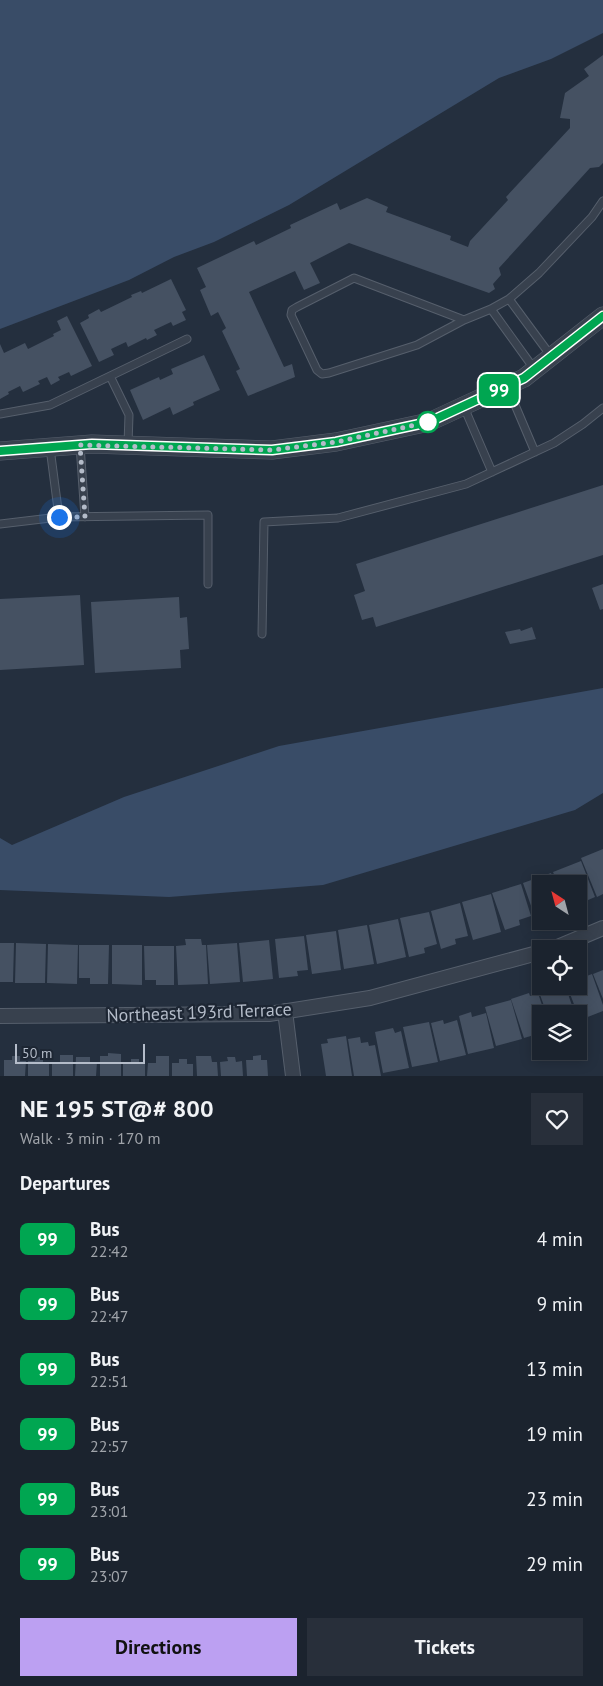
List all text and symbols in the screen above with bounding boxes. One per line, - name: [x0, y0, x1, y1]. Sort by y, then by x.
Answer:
- line badge: 99: [476, 374, 522, 406]
- text: 99: [489, 378, 509, 401]
- unlabelled marker: [417, 411, 439, 433]
- your location: [47, 505, 72, 530]
- north arrow: [532, 875, 588, 930]
- map controls: [532, 875, 587, 1060]
- button: locate: [532, 940, 587, 995]
- street label: Northeast 193rd Terrace: [106, 997, 292, 1027]
- button: layers: [532, 1005, 587, 1060]
- scale bar: [15, 1041, 145, 1064]
- text: 50 m: [22, 1044, 52, 1062]
- text: NE 195 ST@# 800: [20, 1093, 214, 1124]
- button: heart: [531, 1093, 583, 1145]
- text: Walk · 3 min · 170 m: [20, 1128, 160, 1148]
- text: Departures: [20, 1171, 110, 1195]
- text: Bus: [90, 1217, 119, 1241]
- text: 99: [37, 1227, 58, 1250]
- text: 4 min: [537, 1227, 583, 1251]
- text: 22:42: [90, 1241, 128, 1261]
- text: Bus: [90, 1282, 119, 1306]
- text: 99: [37, 1292, 58, 1315]
- text: 9 min: [537, 1292, 583, 1316]
- text: 22:47: [90, 1306, 128, 1326]
- text: Bus: [90, 1347, 119, 1371]
- text: 99: [37, 1357, 58, 1380]
- text: 13 min: [526, 1357, 583, 1381]
- text: 22:51: [90, 1371, 128, 1391]
- text: Bus: [90, 1412, 119, 1436]
- text: 99: [37, 1422, 58, 1445]
- text: 19 min: [526, 1422, 583, 1446]
- text: 22:57: [90, 1436, 128, 1456]
- text: Bus: [90, 1477, 119, 1501]
- text: 99: [37, 1487, 58, 1510]
- text: 23 min: [526, 1487, 583, 1511]
- text: 23:01: [90, 1501, 128, 1521]
- text: Bus: [90, 1542, 119, 1566]
- text: 99: [37, 1552, 58, 1575]
- text: 29 min: [526, 1552, 583, 1576]
- text: 23:07: [90, 1566, 128, 1586]
- button: Directions: [20, 1618, 297, 1676]
- button: Tickets: [307, 1618, 583, 1676]

